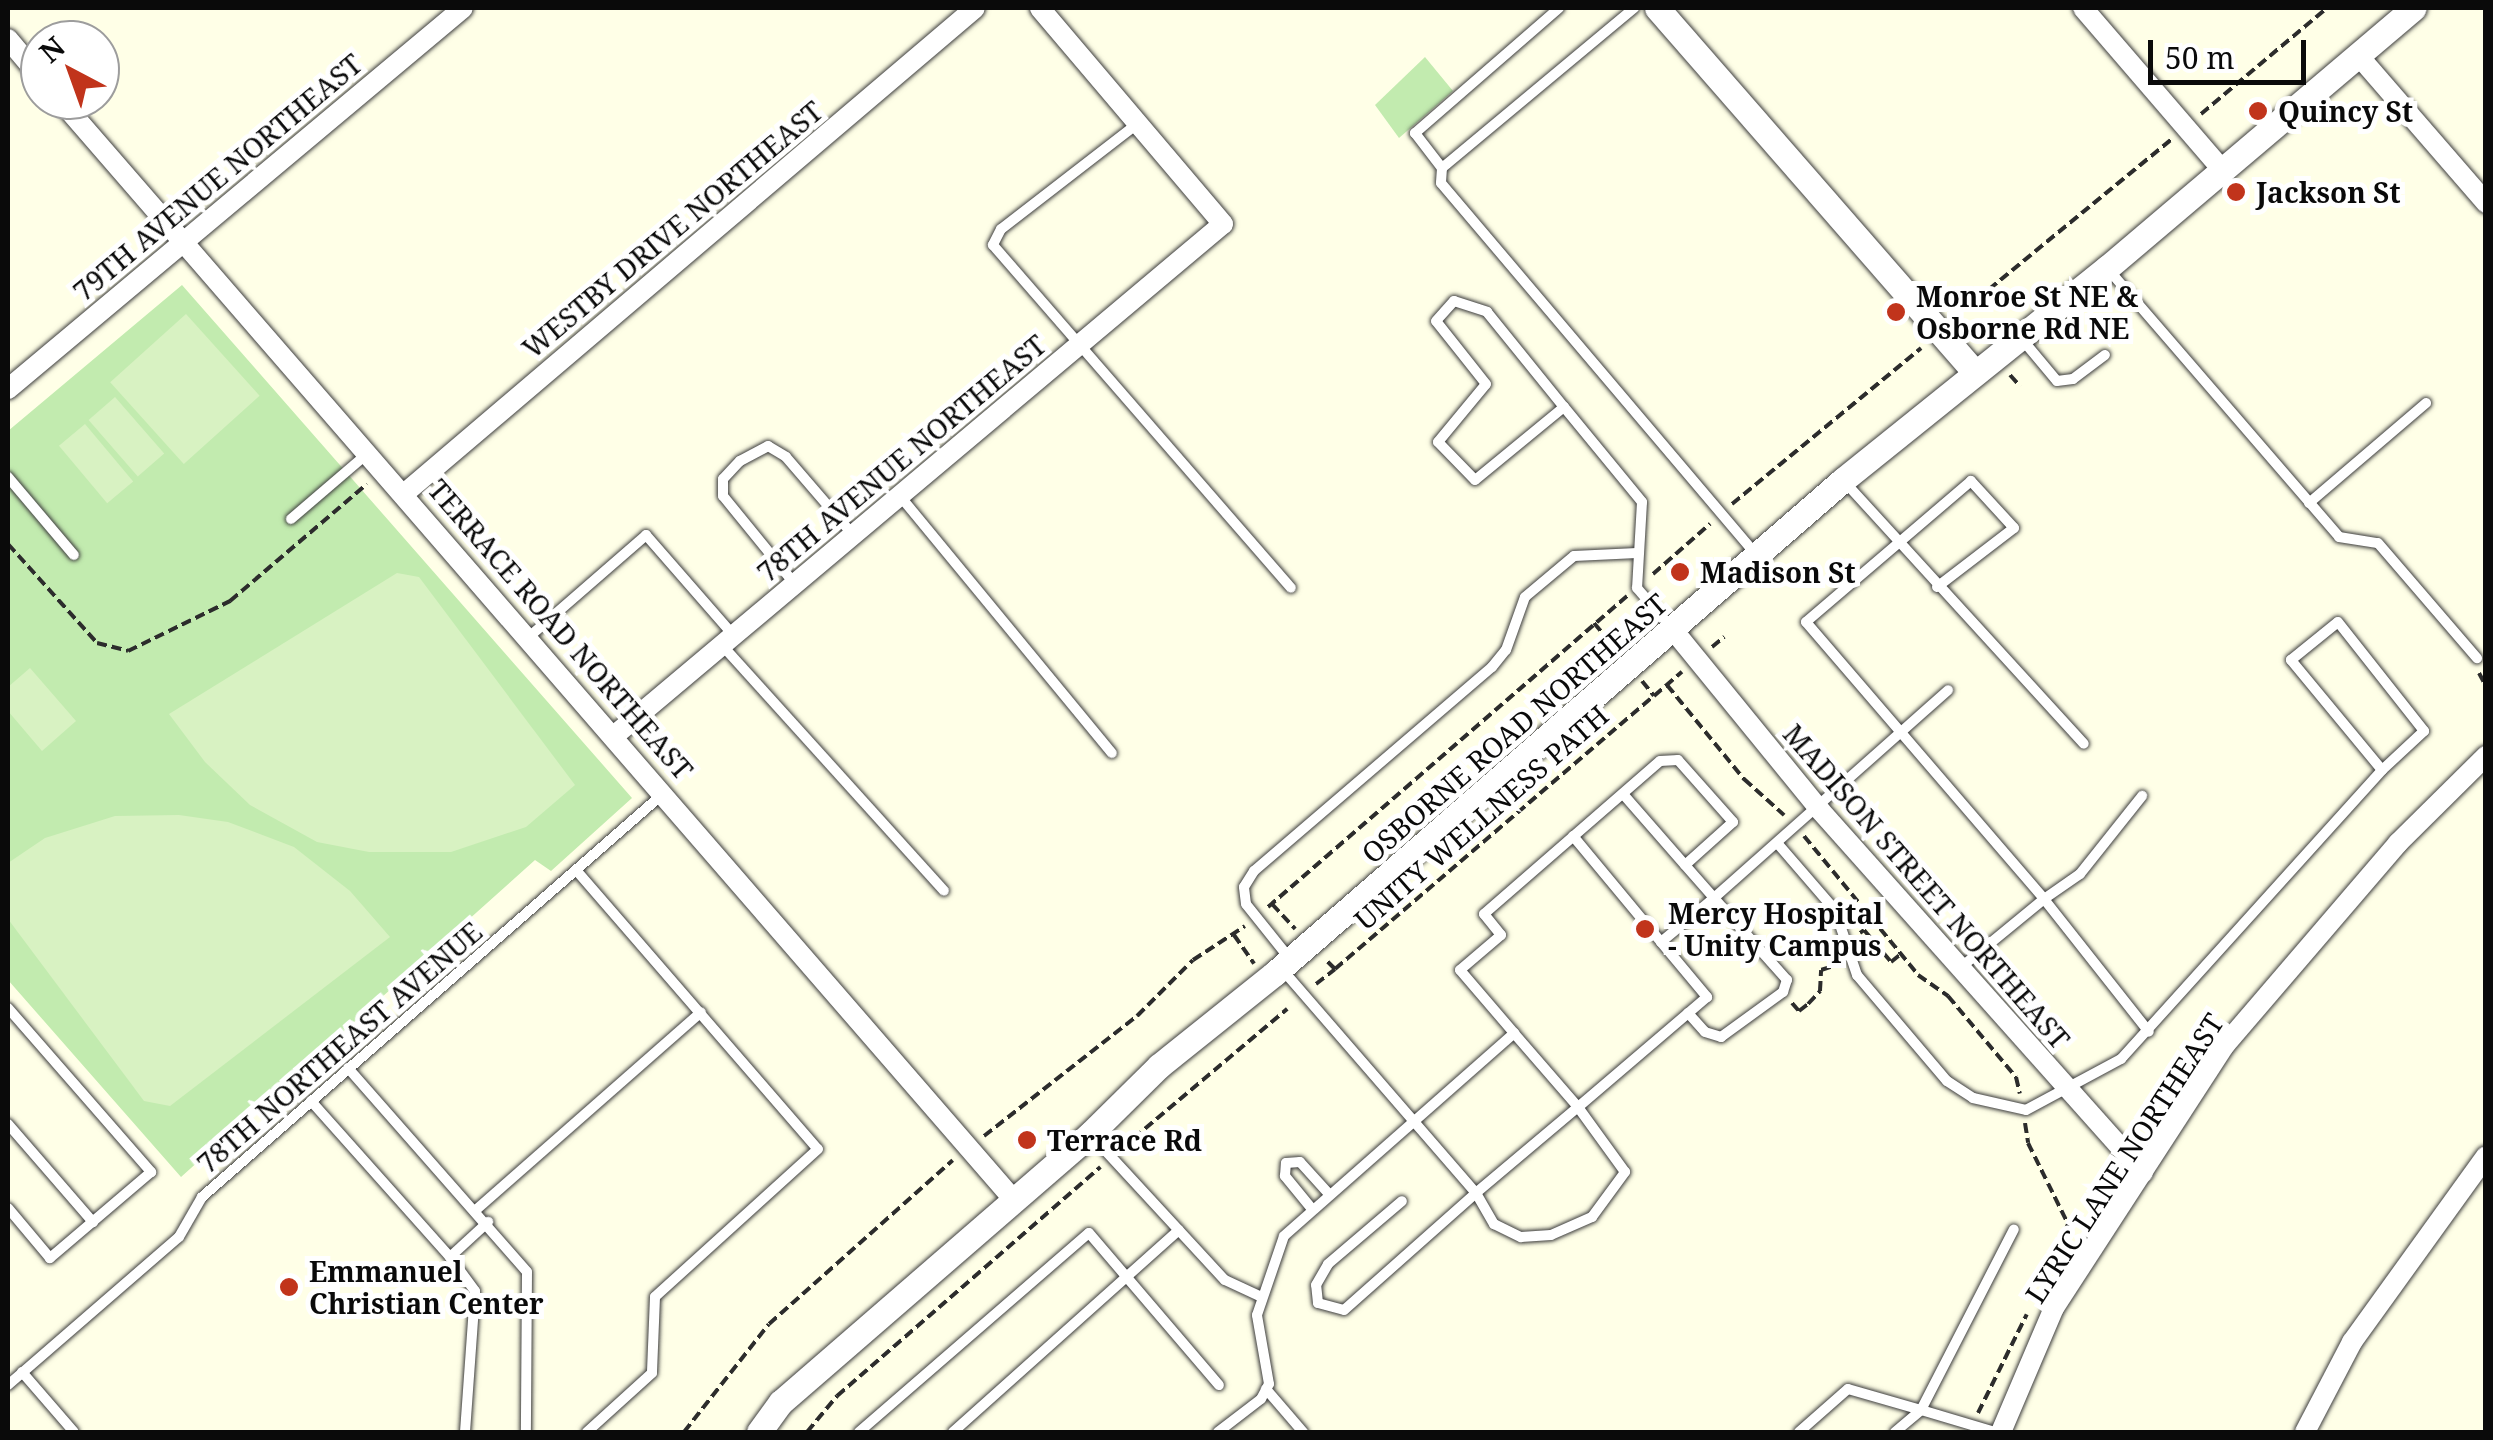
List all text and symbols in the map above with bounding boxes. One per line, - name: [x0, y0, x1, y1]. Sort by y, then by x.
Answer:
- north arrow: [20, 20, 120, 120]
- scale bar: [2153, 20, 2310, 82]
- text: N: [31, 27, 72, 70]
- text: 50 m: [2165, 37, 2235, 78]
- street label: 79TH AVENUE NORTHEAST: [66, 46, 368, 308]
- street label: WESTBY DRIVE NORTHEAST: [515, 94, 829, 364]
- place label: Quincy St: [2278, 94, 2413, 128]
- marker: Quincy St: [2247, 100, 2269, 122]
- place label: Jackson St: [2256, 175, 2401, 209]
- marker: Jackson St: [2225, 181, 2247, 203]
- place label: Monroe St NE & Osborne Rd NE: [1916, 279, 2139, 345]
- marker: Monroe St NE & Osborne Rd NE: [1885, 301, 1907, 323]
- street label: 78TH AVENUE NORTHEAST: [750, 327, 1052, 589]
- street label: TERRACE ROAD NORTHEAST: [422, 472, 700, 786]
- place label: Madison St: [1700, 555, 1856, 589]
- marker: Madison St: [1669, 561, 1691, 583]
- street label: OSBORNE ROAD NORTHEAST: [1355, 586, 1673, 870]
- street label: UNITY WELLNESS PATH: [1347, 698, 1615, 936]
- street label: MADISON STREET NORTHEAST: [1777, 717, 2077, 1055]
- place label: Mercy Hospital - Unity Campus: [1668, 896, 1883, 962]
- street label: 78TH NORTHEAST AVENUE: [190, 914, 488, 1180]
- marker: Mercy Hospital - Unity Campus: [1632, 916, 1658, 942]
- street label: LYRIC LANE NORTHEAST: [2018, 1007, 2230, 1309]
- place label: Terrace Rd: [1047, 1123, 1202, 1157]
- marker: Terrace Rd: [1016, 1129, 1038, 1151]
- place label: Emmanuel Christian Center: [309, 1254, 544, 1320]
- marker: Emmanuel Christian Center: [278, 1276, 300, 1298]

